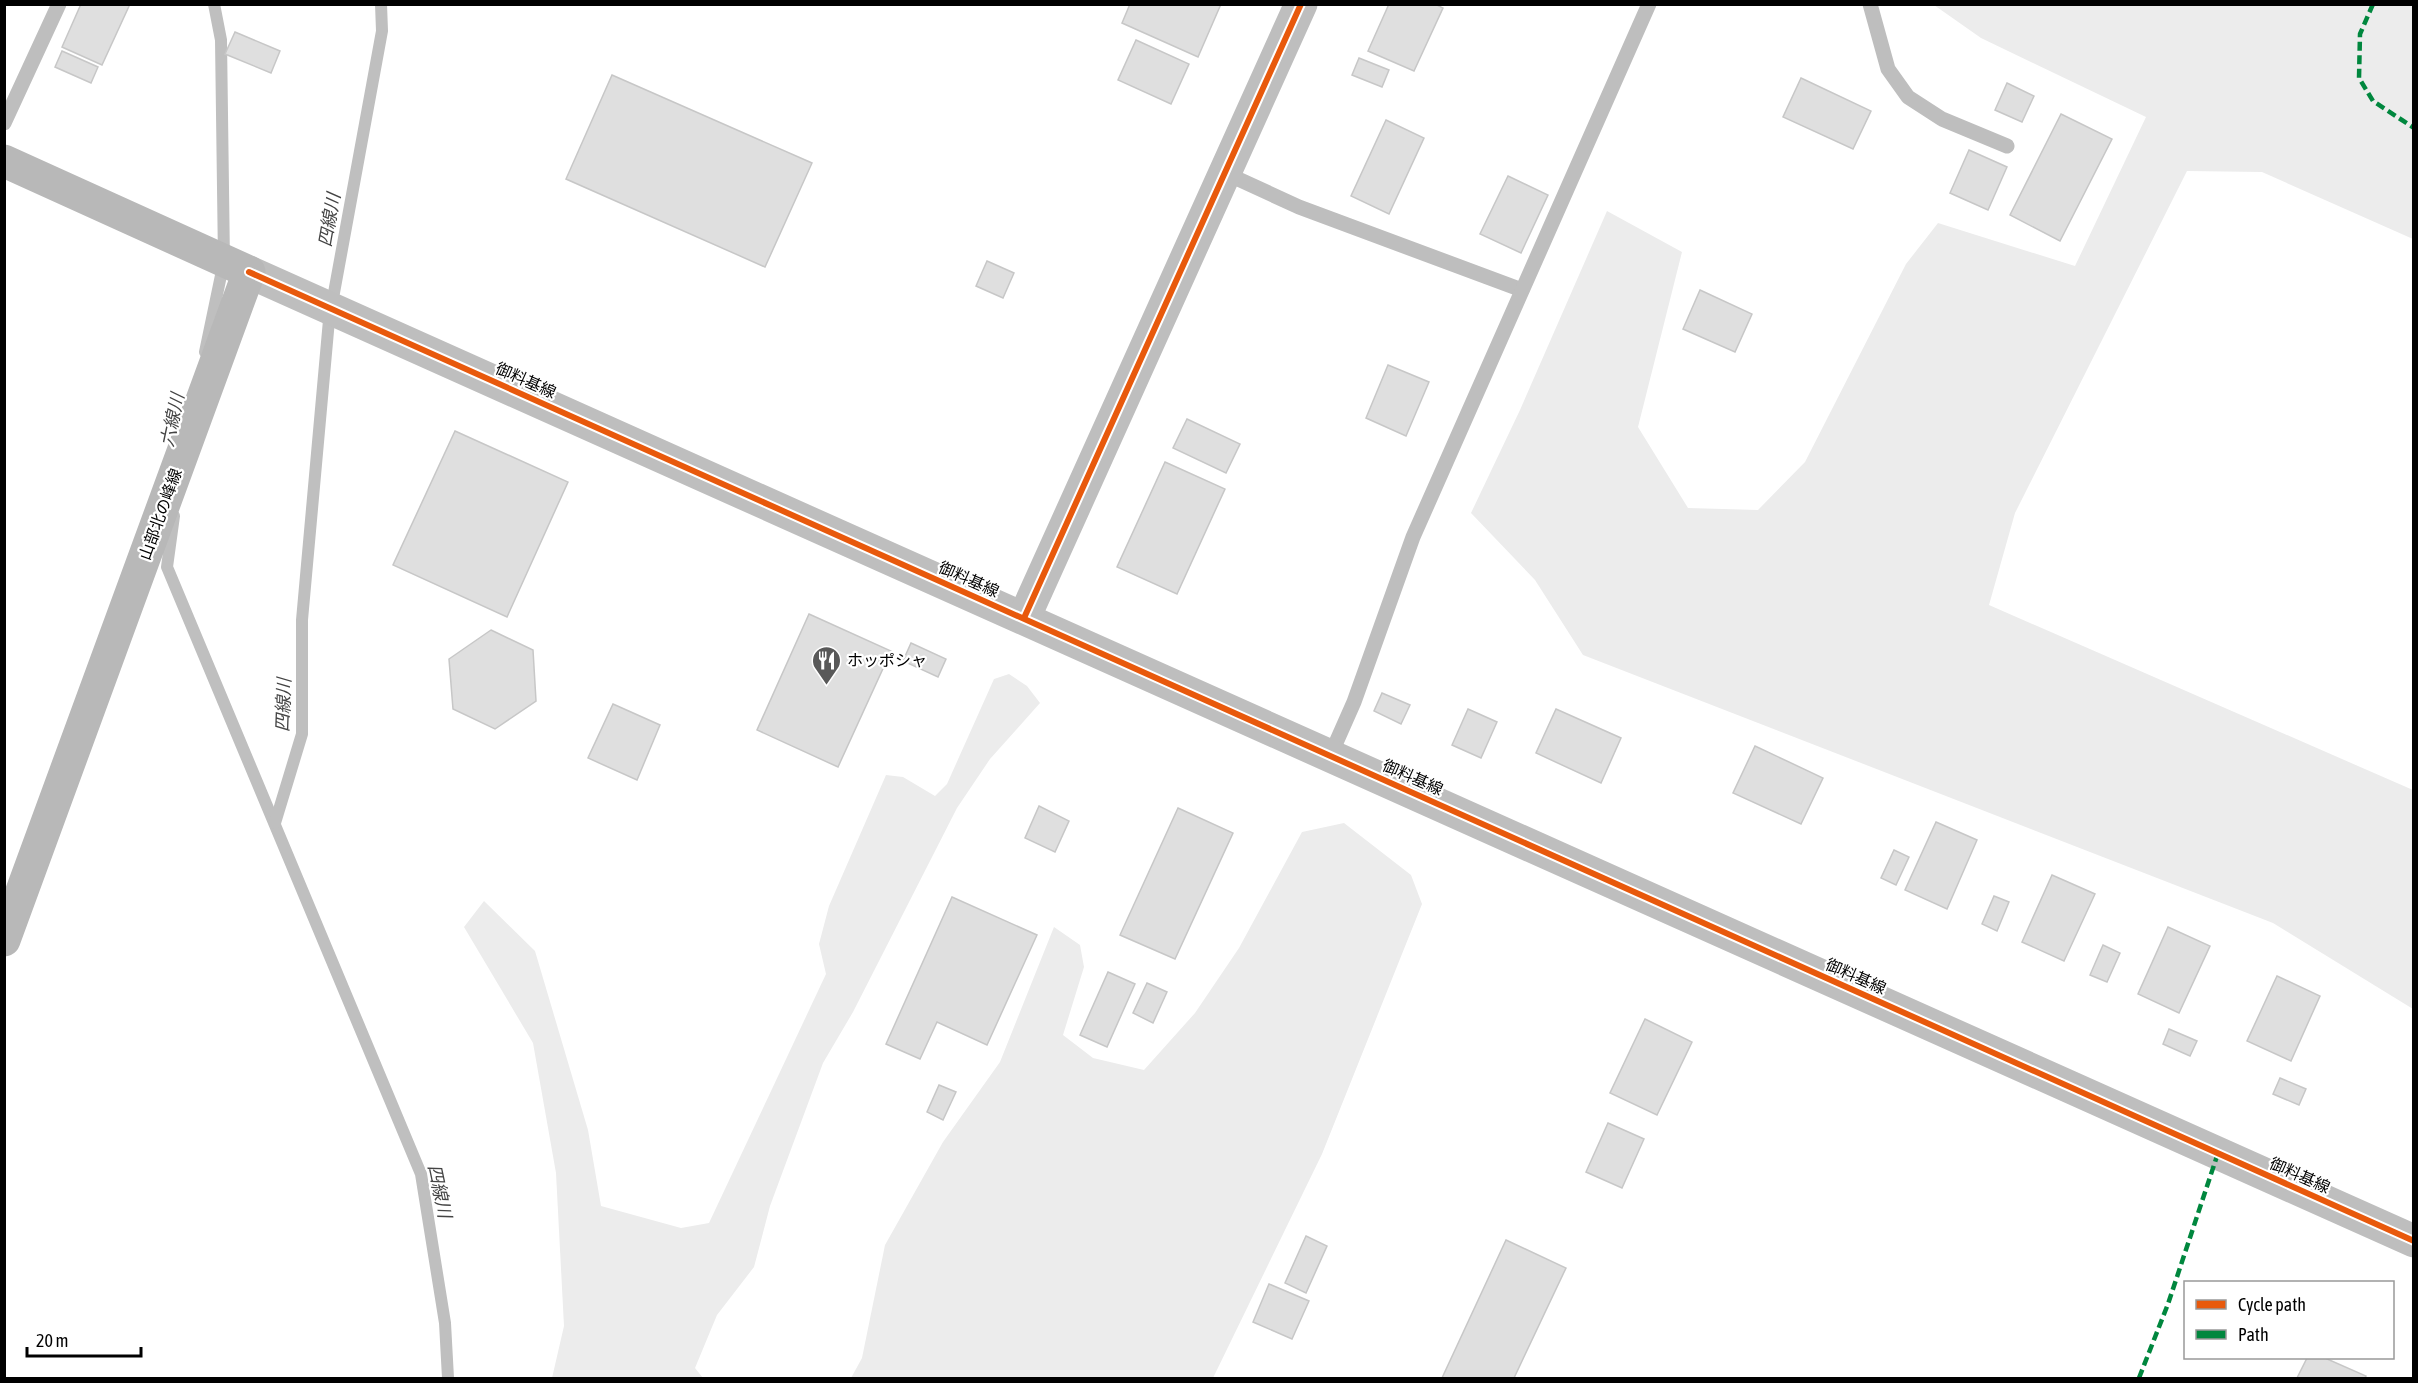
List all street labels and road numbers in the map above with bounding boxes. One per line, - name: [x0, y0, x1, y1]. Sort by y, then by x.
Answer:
- street label: 御料基線: [493, 359, 559, 401]
- street label: 山部北の峰線: [135, 466, 185, 562]
- street label: 御料基線: [936, 558, 1002, 600]
- street label: 御料基線: [1380, 756, 1446, 798]
- street label: 御料基線: [1823, 955, 1889, 997]
- street label: 御料基線: [2267, 1154, 2333, 1196]

